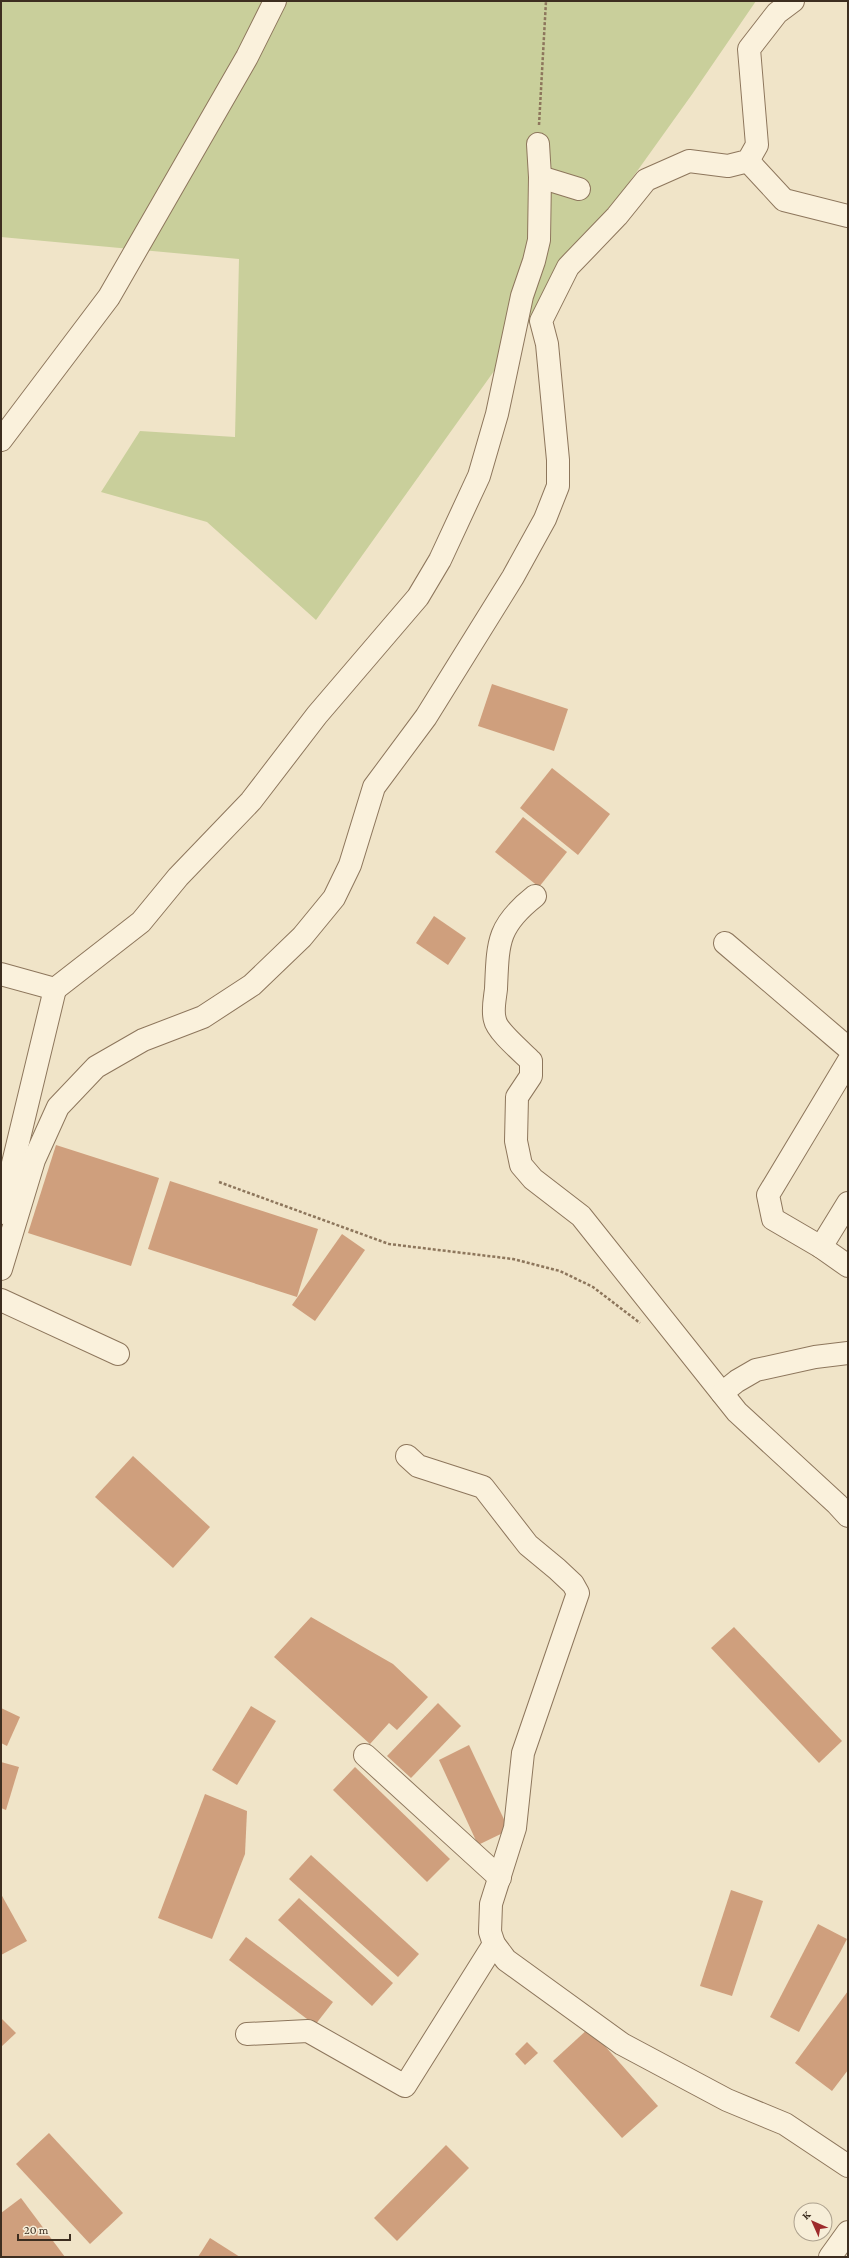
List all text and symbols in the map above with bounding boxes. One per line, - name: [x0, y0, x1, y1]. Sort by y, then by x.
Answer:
- north arrow: [793, 2202, 833, 2242]
- text: K: [799, 2208, 813, 2222]
- scale bar: [18, 2216, 70, 2242]
- text: 20 m: [24, 2223, 49, 2237]

